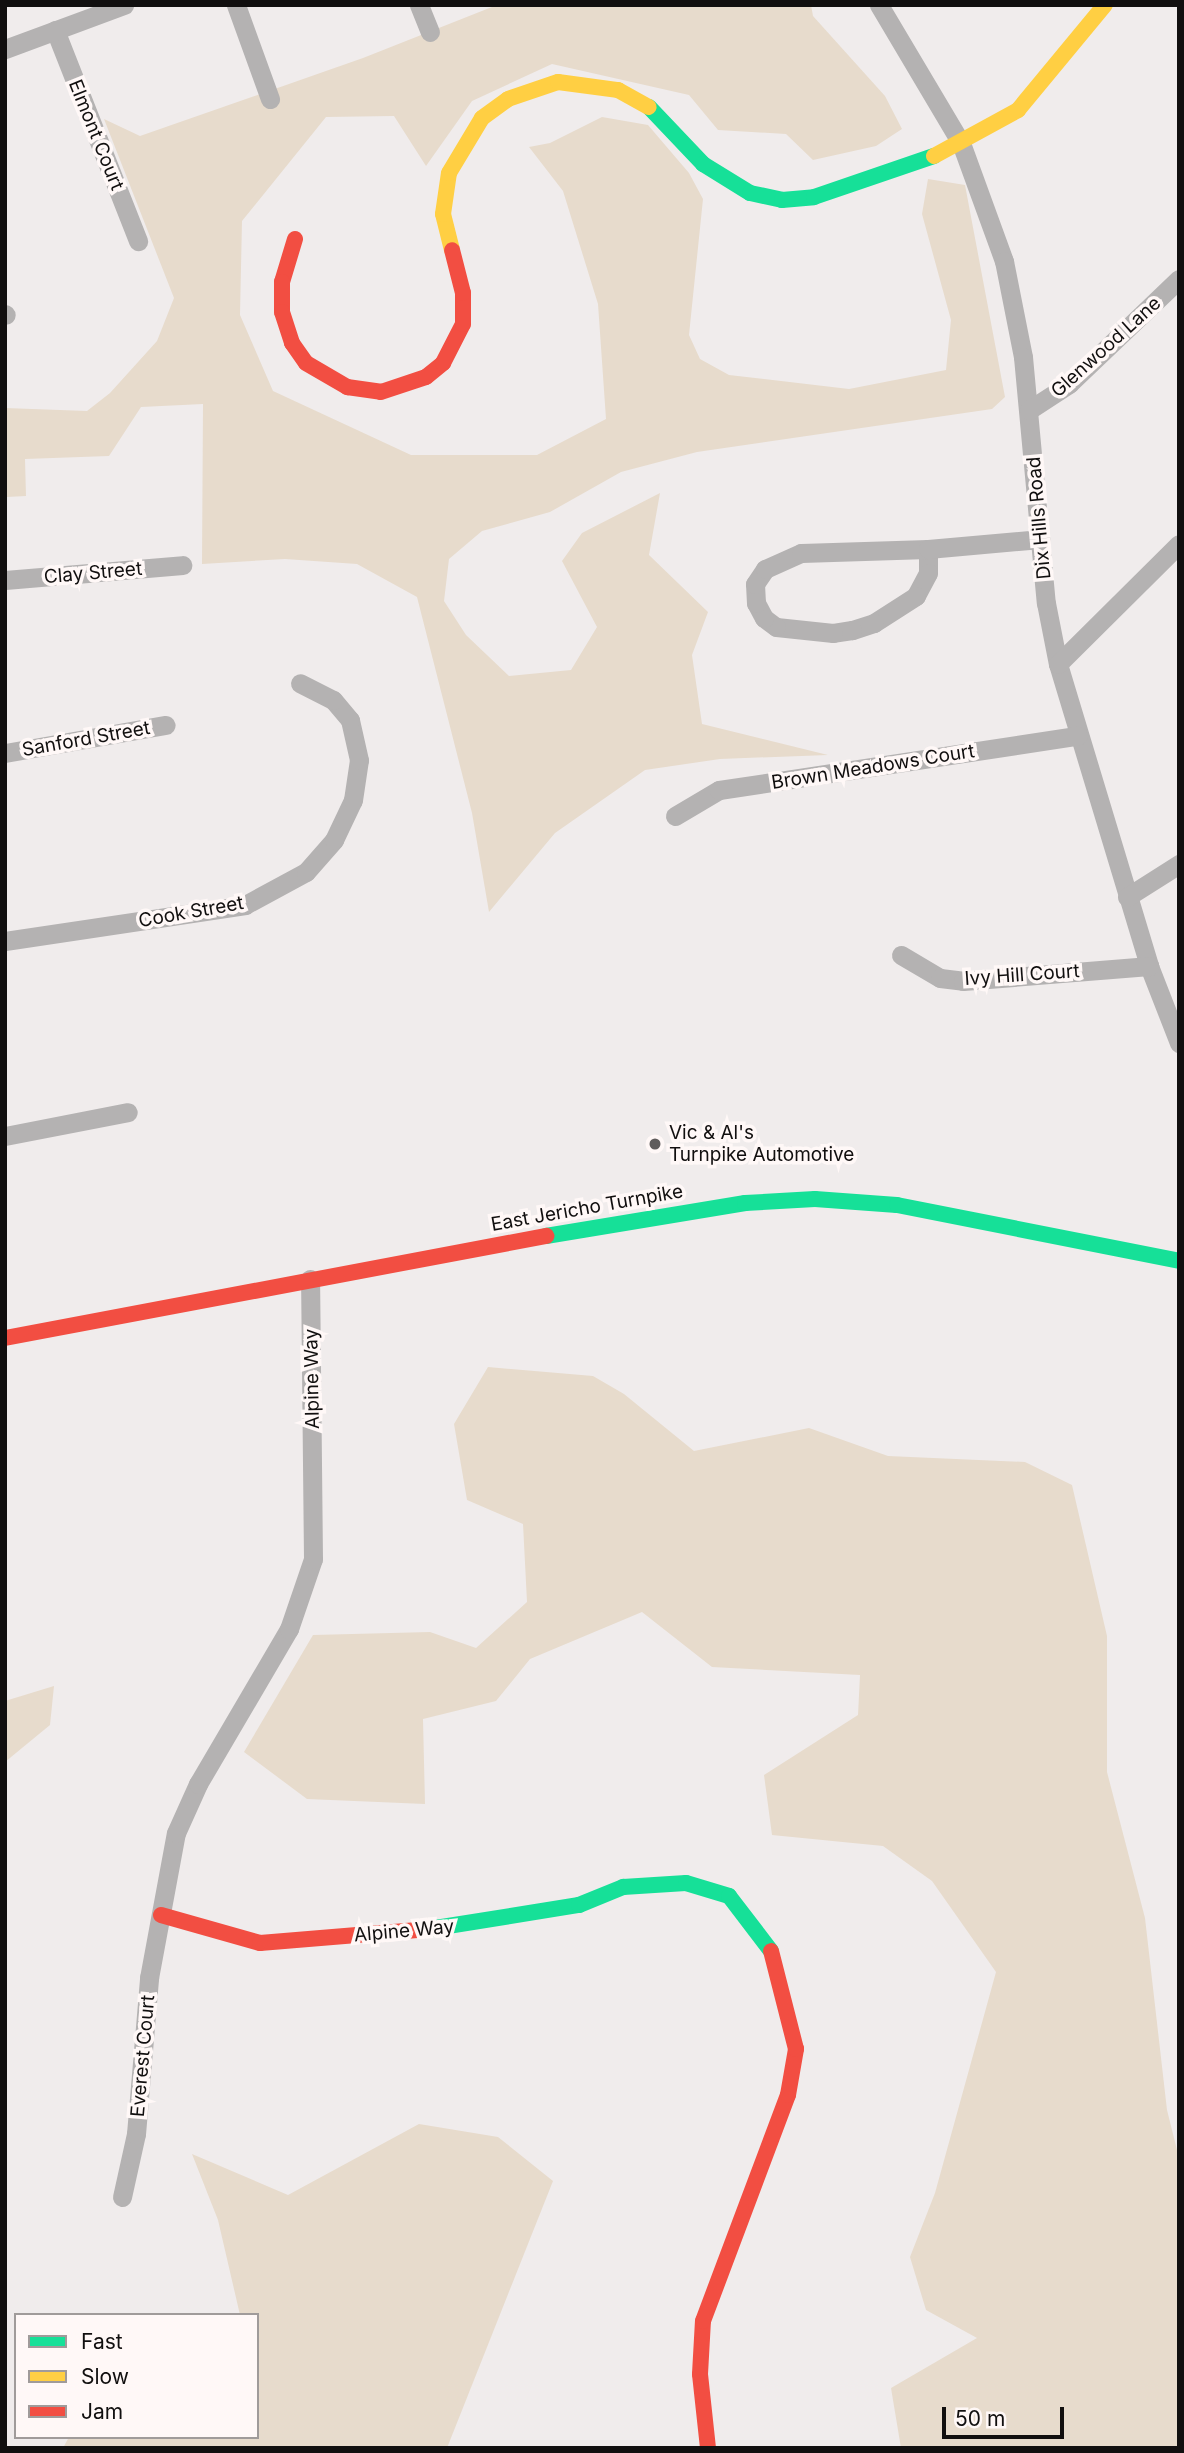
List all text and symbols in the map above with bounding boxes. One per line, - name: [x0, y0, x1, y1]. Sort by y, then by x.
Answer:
- street label: Elmont Court: [64, 76, 128, 194]
- street label: Glenwood Lane: [1046, 292, 1166, 402]
- street label: Dix Hills Road: [1022, 456, 1056, 580]
- street label: Clay Street: [43, 557, 143, 589]
- street label: Sanford Street: [20, 717, 152, 761]
- street label: Brown Meadows Court: [770, 740, 976, 794]
- street label: Cook Street: [137, 892, 245, 932]
- street label: Ivy Hill Court: [964, 960, 1080, 990]
- place label: Vic & Al's Turnpike Automotive: [669, 1122, 854, 1166]
- marker: Vic & Al's Turnpike Automotive: [647, 1136, 663, 1152]
- street label: East Jericho Turnpike: [489, 1180, 685, 1236]
- street label: Alpine Way: [300, 1329, 324, 1429]
- street label: Alpine Way: [353, 1915, 455, 1947]
- street label: Everest Court: [126, 1994, 160, 2118]
- legend: [14, 2313, 259, 2439]
- text: Fast: [81, 2329, 123, 2354]
- text: Slow: [81, 2364, 129, 2389]
- scale bar: [946, 2394, 1068, 2438]
- text: Jam: [81, 2399, 123, 2424]
- text: 50 m: [955, 2406, 1005, 2431]

